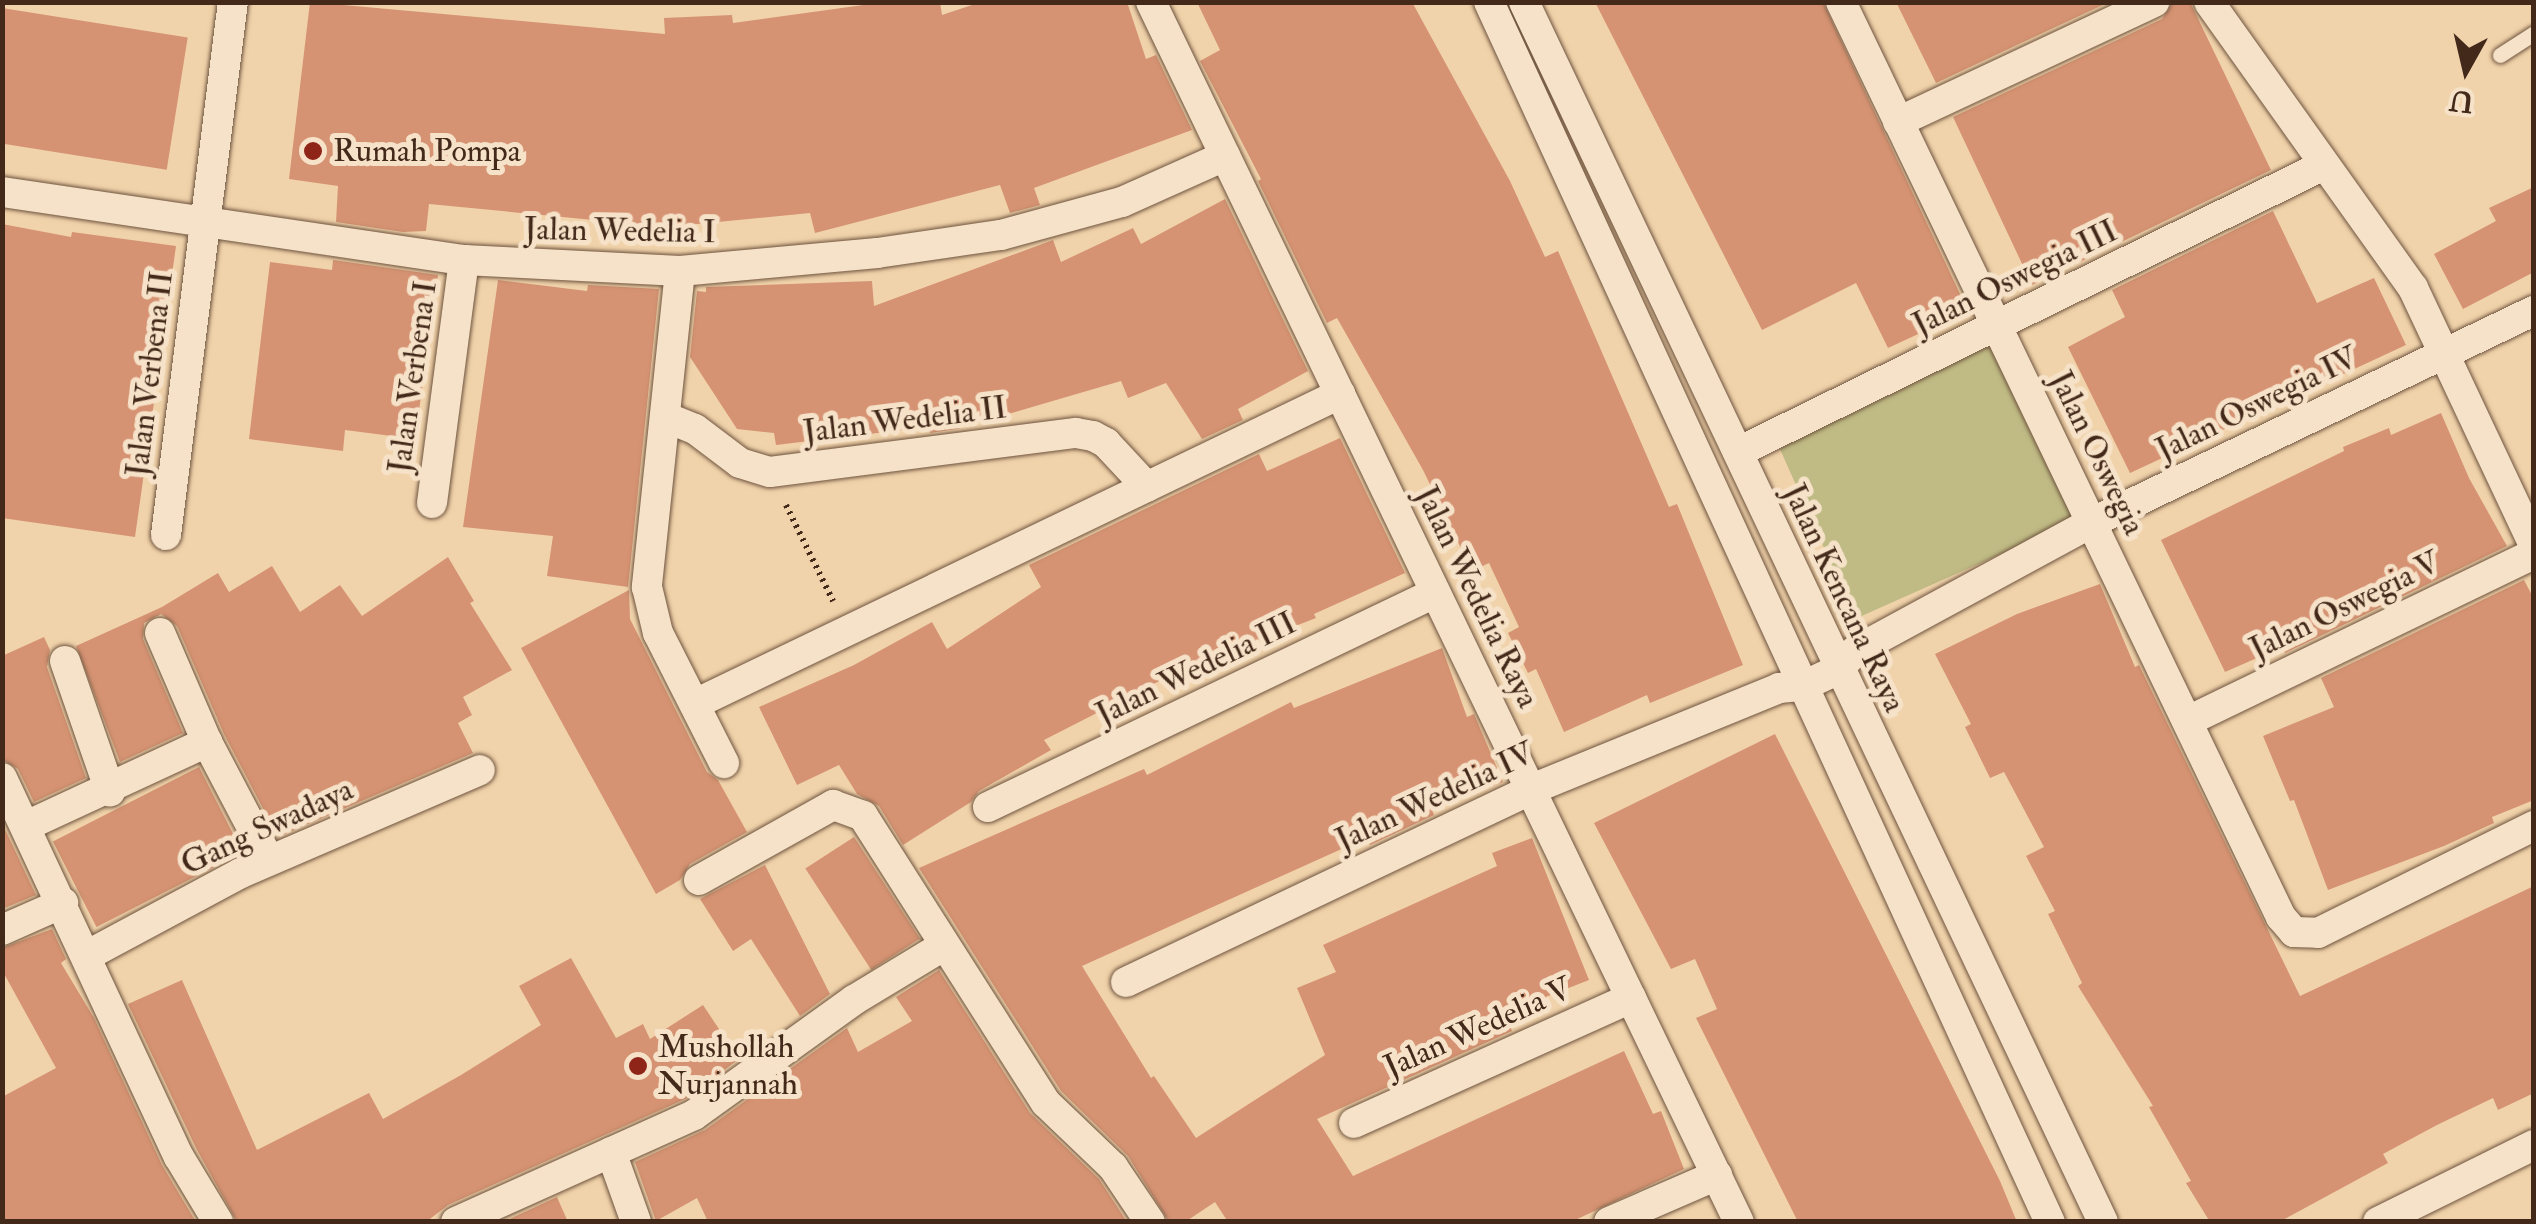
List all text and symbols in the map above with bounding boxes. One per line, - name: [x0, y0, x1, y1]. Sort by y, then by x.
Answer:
- north arrow: [2416, 20, 2516, 120]
- text: U: [2448, 81, 2476, 119]
- place label: Rumah Pompa: [333, 132, 521, 170]
- marker: Rumah Pompa: [302, 140, 324, 162]
- street label: Jalan Wedelia I: [524, 210, 716, 252]
- street label: Jalan Oswegia III: [1906, 212, 2124, 344]
- street label: Jalan Verbena II: [118, 269, 182, 479]
- street label: Jalan Verbena I: [381, 278, 445, 476]
- street label: Jalan Oswegia IV: [2150, 339, 2364, 469]
- street label: Jalan Oswegia: [2041, 365, 2153, 541]
- street label: Jalan Wedelia II: [801, 388, 1009, 452]
- street label: Jalan Kencana Raya: [1774, 478, 1914, 718]
- street label: Jalan Wedelia Raya: [1407, 480, 1547, 714]
- street label: Jalan Oswegia V: [2244, 543, 2446, 669]
- street label: Jalan Wedelia III: [1090, 604, 1302, 734]
- street label: Jalan Wedelia IV: [1330, 734, 1540, 860]
- street label: Gang Swadaya: [175, 770, 359, 884]
- street label: Jalan Wedelia V: [1378, 970, 1578, 1086]
- place label: Mushollah Nurjannah: [658, 1029, 798, 1104]
- marker: Mushollah Nurjannah: [627, 1055, 649, 1077]

